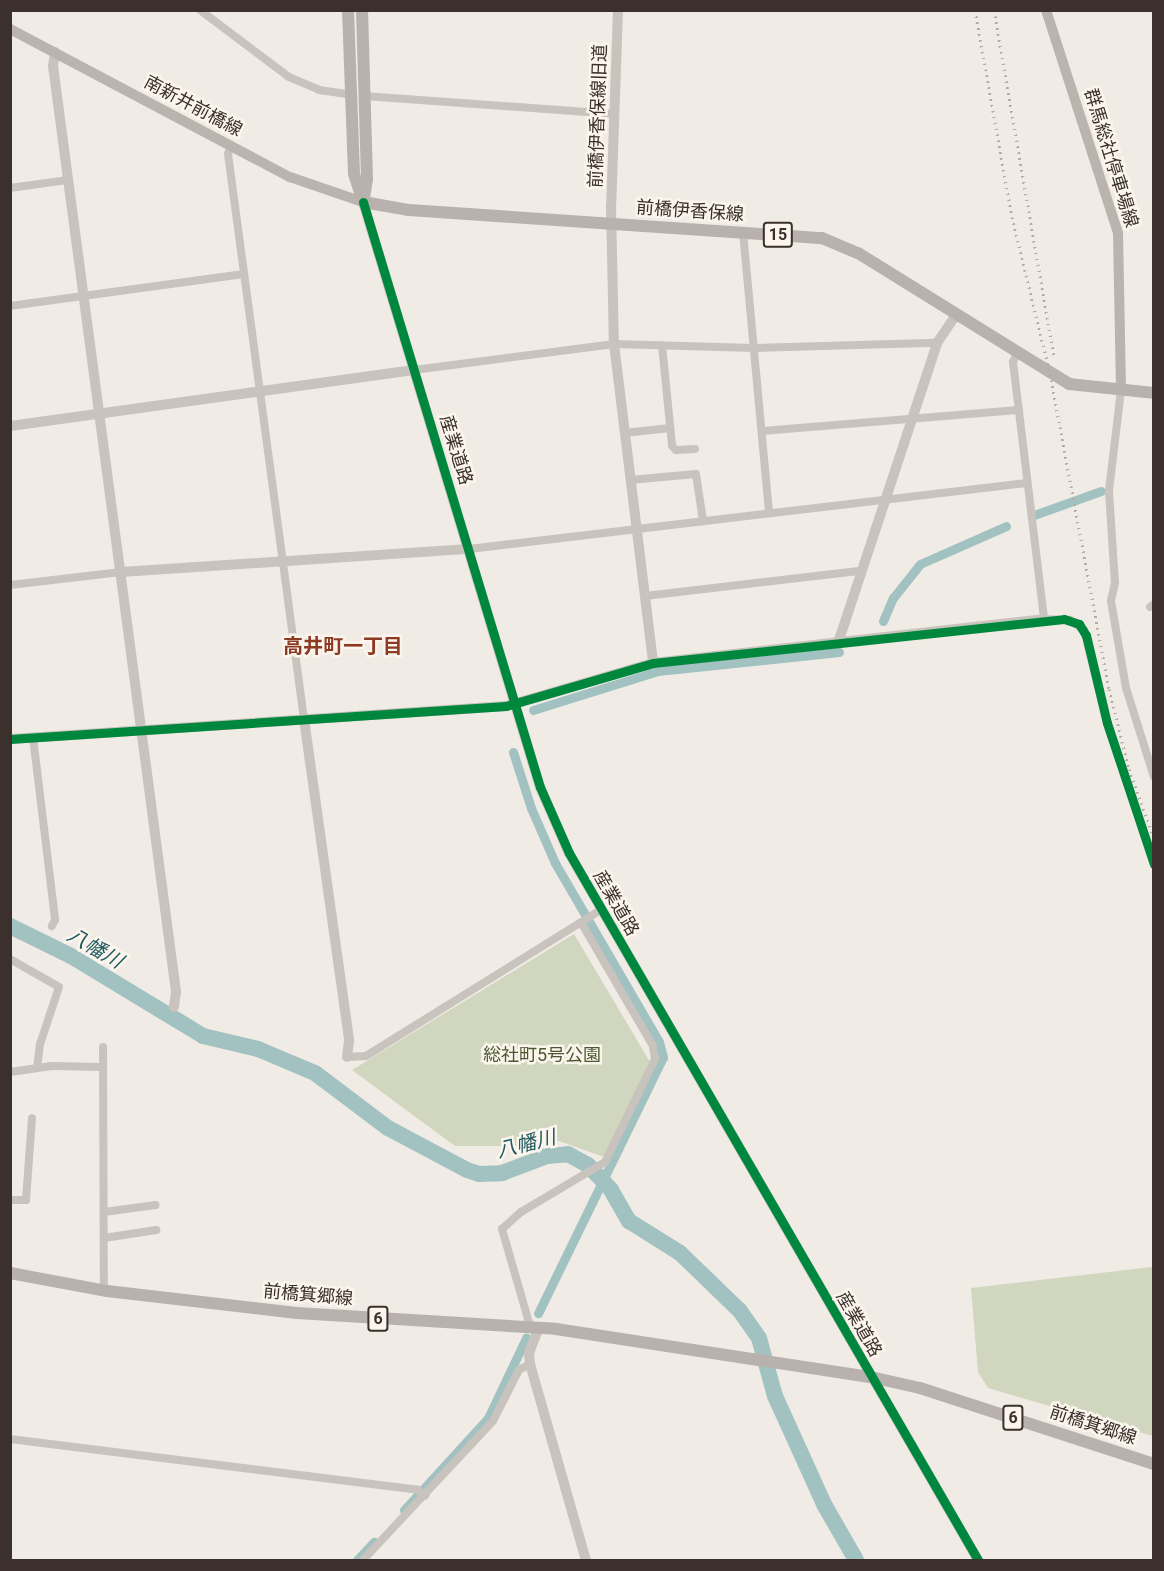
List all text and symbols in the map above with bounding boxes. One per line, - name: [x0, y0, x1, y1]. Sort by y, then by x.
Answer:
- street label: 前橋伊香保線旧道: [585, 44, 611, 188]
- street label: 南新井前橋線: [140, 71, 246, 141]
- street label: 群馬総社停車場線: [1080, 86, 1142, 230]
- street label: 前橋伊香保線: [635, 196, 745, 226]
- road number: 15: [762, 222, 794, 248]
- street label: 産業道路: [435, 412, 477, 488]
- district label: 高井町一丁目: [283, 634, 403, 658]
- street label: 産業道路: [589, 866, 643, 940]
- water label: 八幡川: [63, 923, 127, 973]
- park label: 総社町5号公園: [483, 1044, 601, 1066]
- water label: 八幡川: [494, 1125, 558, 1163]
- street label: 前橋箕郷線: [262, 1280, 354, 1310]
- street label: 産業道路: [832, 1287, 886, 1361]
- road number: 6: [366, 1306, 390, 1332]
- street label: 前橋箕郷線: [1047, 1401, 1139, 1449]
- road number: 6: [1001, 1405, 1025, 1431]

